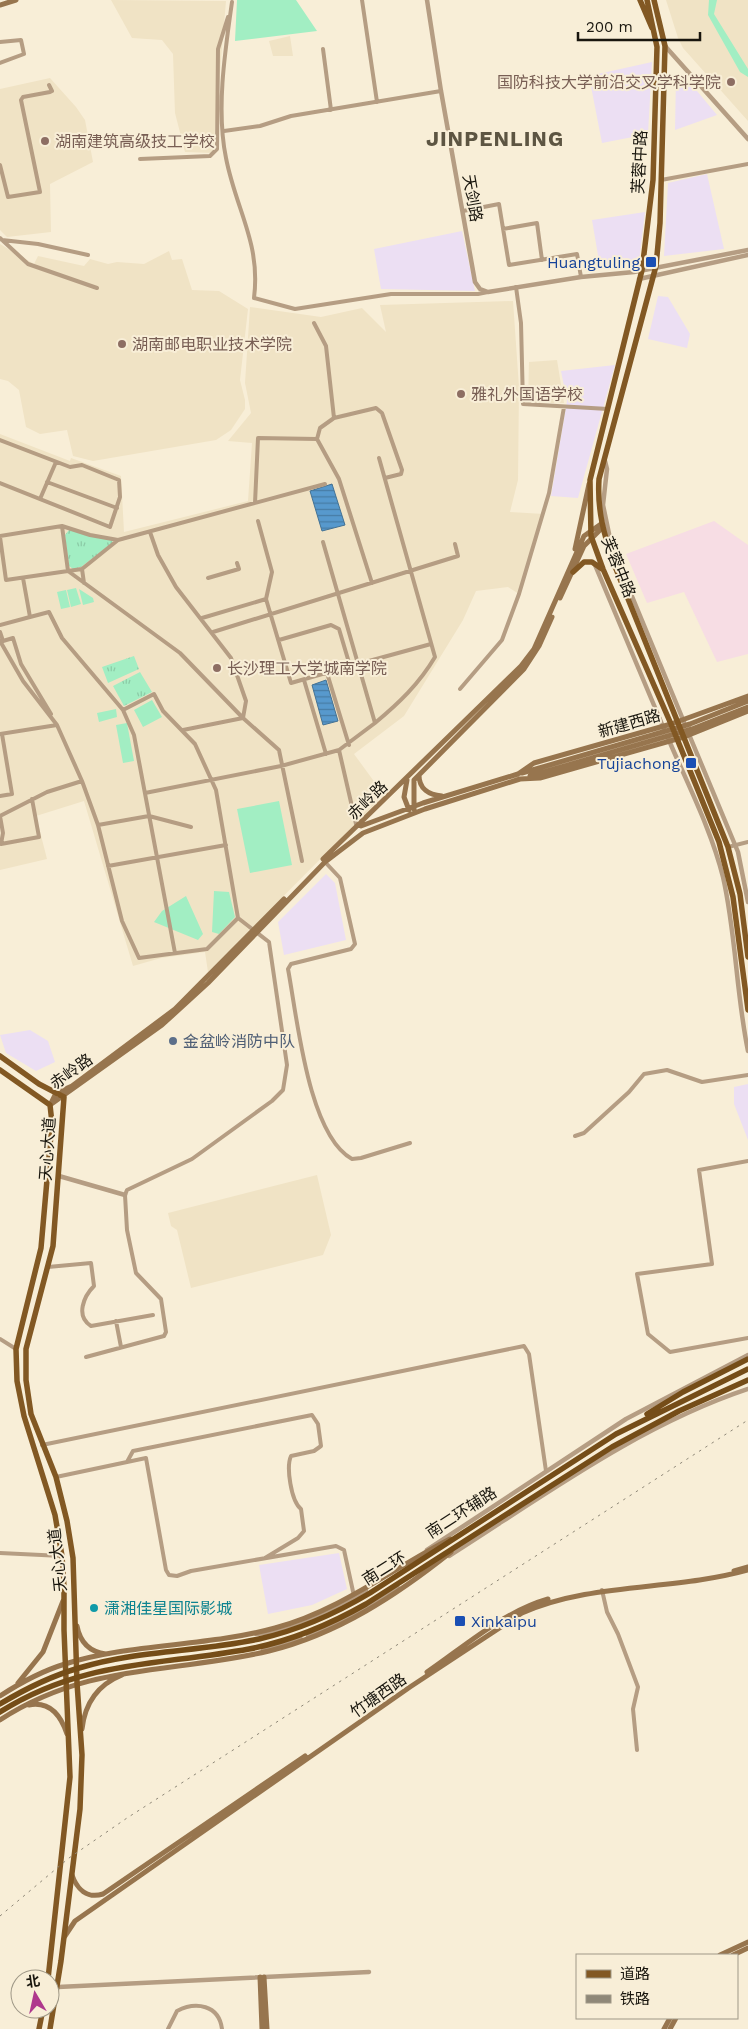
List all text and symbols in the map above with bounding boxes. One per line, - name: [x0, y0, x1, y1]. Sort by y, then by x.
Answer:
- scale bar: [578, 10, 700, 42]
- text: 200 m: [586, 18, 633, 36]
- place label: 国防科技大学前沿交叉学科学院: [497, 73, 721, 92]
- marker: 国防科技大学前沿交叉学科学院: [725, 76, 737, 88]
- district label: JINPENLING: [426, 126, 564, 151]
- street label: 芙蓉中路: [628, 130, 651, 194]
- place label: 湖南建筑高级技工学校: [55, 132, 215, 151]
- marker: 湖南建筑高级技工学校: [39, 135, 51, 147]
- street label: 天剑路: [459, 173, 486, 223]
- place label: Huangtuling: [547, 253, 640, 272]
- marker: Huangtuling: [644, 255, 658, 269]
- place label: 湖南邮电职业技术学院: [132, 335, 292, 354]
- marker: 湖南邮电职业技术学院: [116, 338, 128, 350]
- place label: 雅礼外国语学校: [471, 385, 583, 404]
- marker: 雅礼外国语学校: [455, 388, 467, 400]
- street label: 芙蓉中路: [598, 534, 639, 600]
- place label: 长沙理工大学城南学院: [227, 659, 387, 678]
- marker: 长沙理工大学城南学院: [211, 662, 223, 674]
- street label: 新建西路: [596, 706, 663, 741]
- place label: Tujiachong: [597, 754, 680, 773]
- marker: Tujiachong: [684, 756, 698, 770]
- street label: 赤岭路: [343, 777, 391, 824]
- place label: 金盆岭消防中队: [183, 1032, 295, 1051]
- marker: 金盆岭消防中队: [167, 1035, 179, 1047]
- street label: 赤岭路: [46, 1050, 96, 1093]
- street label: 天心大道: [36, 1116, 59, 1182]
- street label: 南二环辅路: [423, 1483, 500, 1542]
- street label: 天心大道: [45, 1527, 70, 1593]
- street label: 南二环: [359, 1548, 410, 1589]
- place label: 潇湘佳星国际影城: [104, 1599, 232, 1618]
- marker: 潇湘佳星国际影城: [88, 1602, 100, 1614]
- place label: Xinkaipu: [471, 1612, 537, 1631]
- marker: Xinkaipu: [453, 1614, 467, 1628]
- street label: 竹塘西路: [347, 1669, 410, 1722]
- legend: [576, 1954, 738, 2019]
- text: 道路: [620, 1965, 650, 1983]
- north arrow: [10, 1969, 60, 2019]
- text: 北: [25, 1972, 41, 1990]
- text: 铁路: [620, 1990, 650, 2008]

